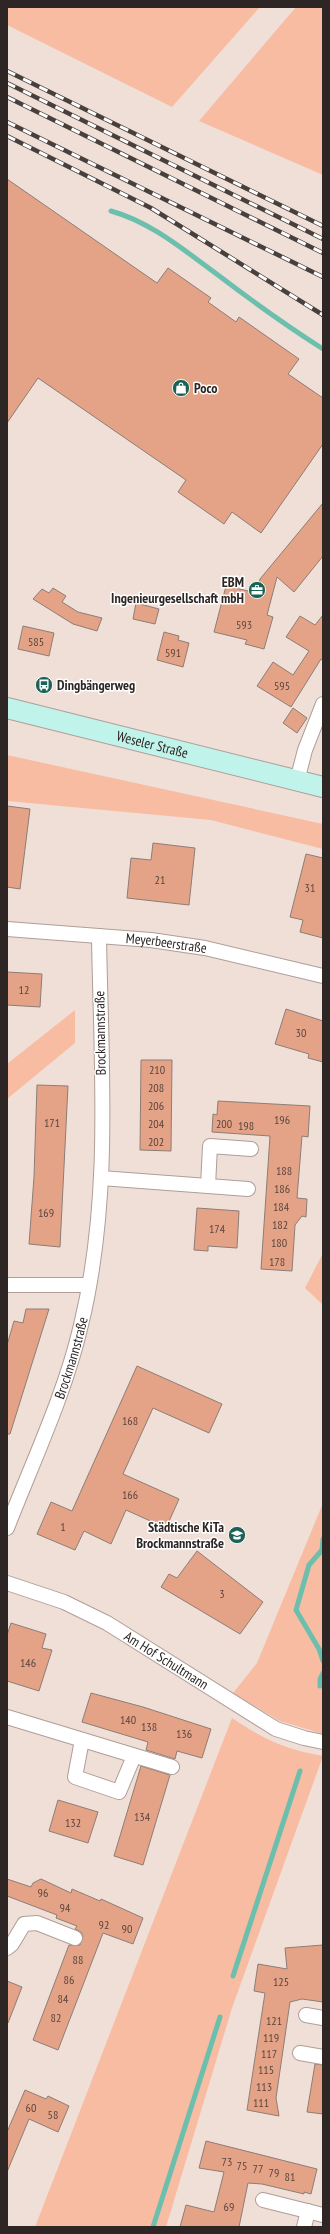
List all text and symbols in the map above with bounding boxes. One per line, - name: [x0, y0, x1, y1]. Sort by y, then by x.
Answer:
- shop icon: Poco: [171, 378, 191, 398]
- place label: Poco: [194, 379, 217, 397]
- place label: EBM Ingenieurgesellschaft mbH: [111, 573, 244, 607]
- office icon: EBM Ingenieurgesellschaft mbH: [247, 580, 267, 600]
- house number: 593: [236, 617, 252, 632]
- house number: 585: [28, 634, 44, 649]
- house number: 591: [165, 645, 181, 660]
- bus stop icon: Dingbängerweg: [34, 675, 54, 695]
- place label: Dingbängerweg: [57, 676, 135, 694]
- house number: 595: [274, 678, 290, 693]
- street label: Weseler Straße: [115, 727, 190, 762]
- house number: 21: [155, 872, 165, 887]
- house number: 31: [305, 880, 315, 895]
- street label: Meyerbeerstraße: [125, 929, 208, 957]
- house number: 12: [19, 982, 29, 997]
- street label: Brockmannstraße: [90, 990, 110, 1075]
- house number: 30: [296, 1025, 306, 1040]
- house number: 210: [149, 1062, 165, 1077]
- house number: 208: [148, 1080, 164, 1095]
- house number: 206: [148, 1098, 164, 1113]
- house number: 196: [274, 1112, 290, 1127]
- house number: 171: [44, 1115, 60, 1130]
- house number: 204: [148, 1116, 165, 1131]
- house number: 200: [216, 1116, 232, 1131]
- house number: 198: [238, 1118, 254, 1133]
- house number: 202: [148, 1134, 164, 1149]
- house number: 188: [276, 1163, 292, 1178]
- house number: 186: [274, 1181, 290, 1196]
- house number: 184: [273, 1199, 290, 1214]
- house number: 169: [38, 1205, 54, 1220]
- house number: 182: [272, 1217, 288, 1232]
- house number: 174: [209, 1221, 226, 1236]
- house number: 180: [271, 1235, 287, 1250]
- house number: 178: [269, 1254, 285, 1269]
- street label: Brockmannstraße: [50, 1315, 92, 1401]
- house number: 168: [122, 1413, 138, 1428]
- house number: 166: [122, 1487, 138, 1502]
- place label: Städtische KiTa Brockmannstraße: [136, 1518, 224, 1552]
- house number: 1: [60, 1519, 66, 1534]
- school or university icon: Städtische KiTa Brockmannstraße: [227, 1525, 247, 1545]
- house number: 3: [219, 1586, 225, 1601]
- street label: Am Hof Schultmann: [121, 1627, 212, 1693]
- house number: 146: [20, 1655, 36, 1670]
- house number: 140: [120, 1712, 136, 1727]
- house number: 138: [141, 1719, 157, 1734]
- house number: 136: [176, 1726, 192, 1741]
- house number: 134: [134, 1809, 151, 1824]
- house number: 132: [65, 1815, 81, 1830]
- house number: 96: [38, 1885, 48, 1900]
- house number: 94: [60, 1900, 71, 1915]
- house number: 92: [99, 1917, 109, 1932]
- house number: 90: [122, 1921, 132, 1936]
- house number: 88: [73, 1952, 83, 1967]
- house number: 86: [64, 1972, 74, 1987]
- house number: 125: [273, 1974, 289, 1989]
- house number: 84: [58, 1991, 69, 2006]
- house number: 82: [51, 2010, 61, 2025]
- house number: 121: [266, 2013, 282, 2028]
- house number: 119: [263, 2030, 279, 2045]
- house number: 117: [261, 2046, 277, 2061]
- house number: 115: [258, 2062, 274, 2077]
- house number: 113: [256, 2079, 272, 2094]
- house number: 111: [253, 2095, 269, 2110]
- house number: 60: [26, 2100, 36, 2115]
- house number: 58: [48, 2107, 58, 2122]
- house number: 73: [222, 2154, 232, 2169]
- house number: 75: [237, 2158, 247, 2173]
- house number: 77: [253, 2161, 263, 2176]
- house number: 79: [269, 2165, 279, 2180]
- house number: 81: [285, 2169, 295, 2184]
- house number: 69: [224, 2199, 234, 2214]

